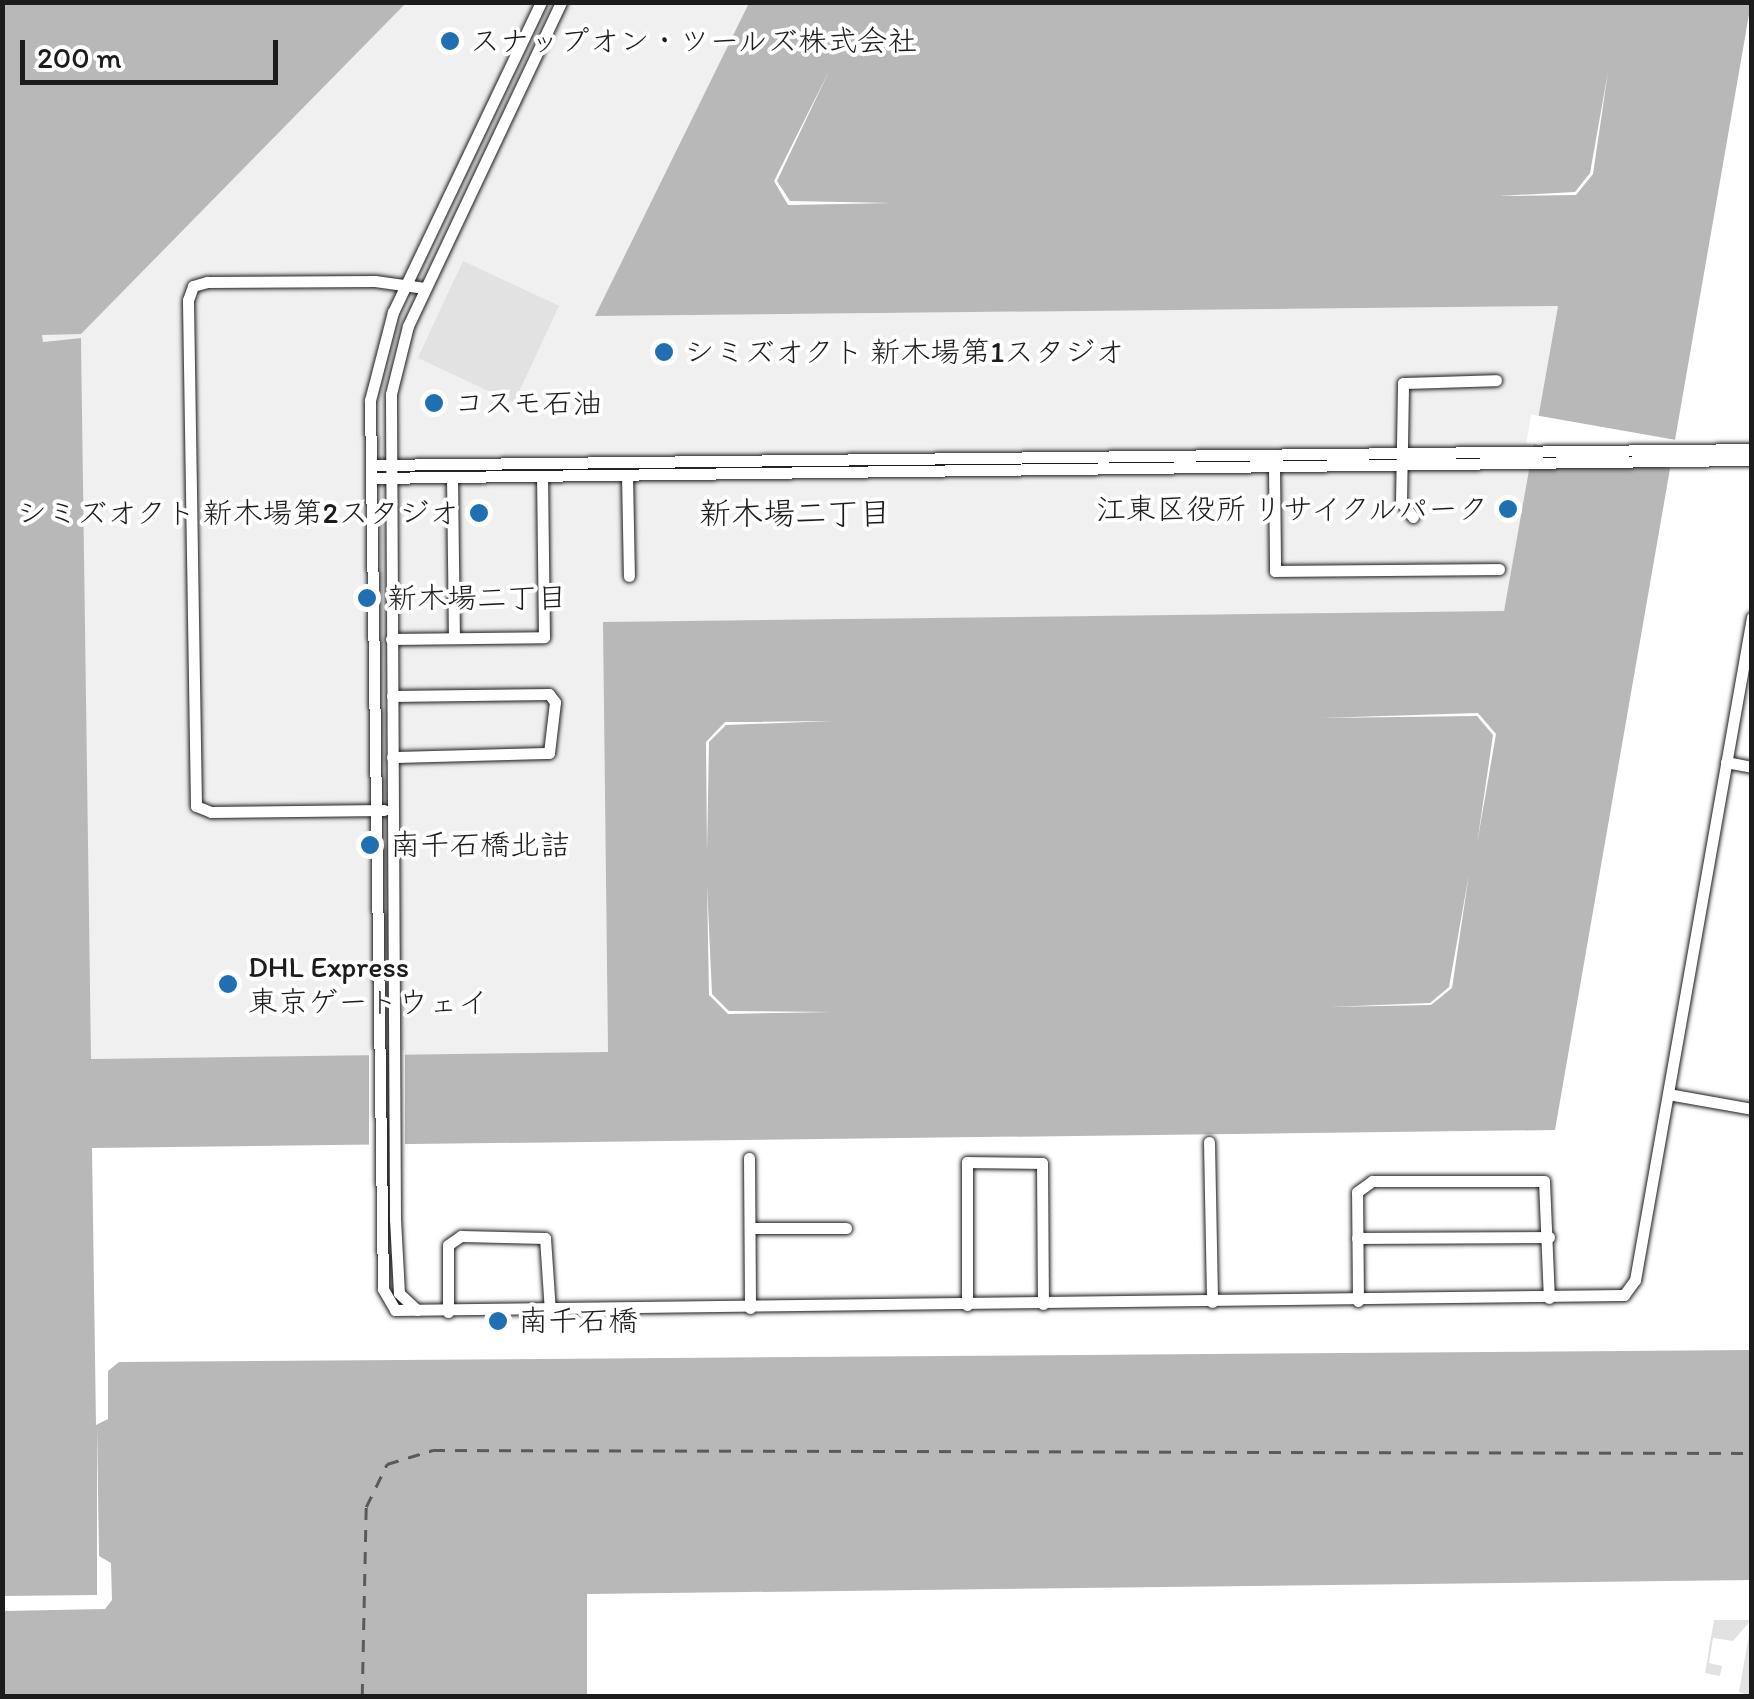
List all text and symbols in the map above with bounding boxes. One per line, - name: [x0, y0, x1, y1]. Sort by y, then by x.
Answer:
- scale bar: [25, 20, 282, 82]
- place label: スナップオン・ツールズ株式会社: [470, 23, 920, 59]
- marker: スナップオン・ツールズ株式会社: [439, 30, 461, 52]
- text: 200 m: [37, 39, 122, 76]
- place label: シミズオクト 新木場第1スタジオ: [684, 334, 1125, 370]
- marker: シミズオクト 新木場第1スタジオ: [653, 341, 675, 363]
- place label: コスモ石油: [454, 385, 604, 421]
- marker: コスモ石油: [423, 392, 445, 414]
- place label: 江東区役所 リサイクルパーク: [1091, 491, 1488, 527]
- district label: 新木場二丁目: [699, 494, 891, 532]
- place label: シミズオクト 新木場第2スタジオ: [16, 495, 459, 531]
- marker: 江東区役所 リサイクルパーク: [1497, 498, 1519, 520]
- marker: シミズオクト 新木場第2スタジオ: [468, 502, 490, 524]
- place label: 新木場二丁目: [387, 580, 567, 616]
- marker: 新木場二丁目: [356, 587, 378, 609]
- place label: 南千石橋北詰: [390, 827, 570, 863]
- marker: 南千石橋北詰: [359, 834, 381, 856]
- place label: DHL Express 東京ゲートウェイ: [248, 949, 488, 1020]
- marker: DHL Express 東京ゲートウェイ: [217, 973, 239, 995]
- place label: 南千石橋: [518, 1303, 638, 1339]
- marker: 南千石橋: [487, 1310, 509, 1332]

